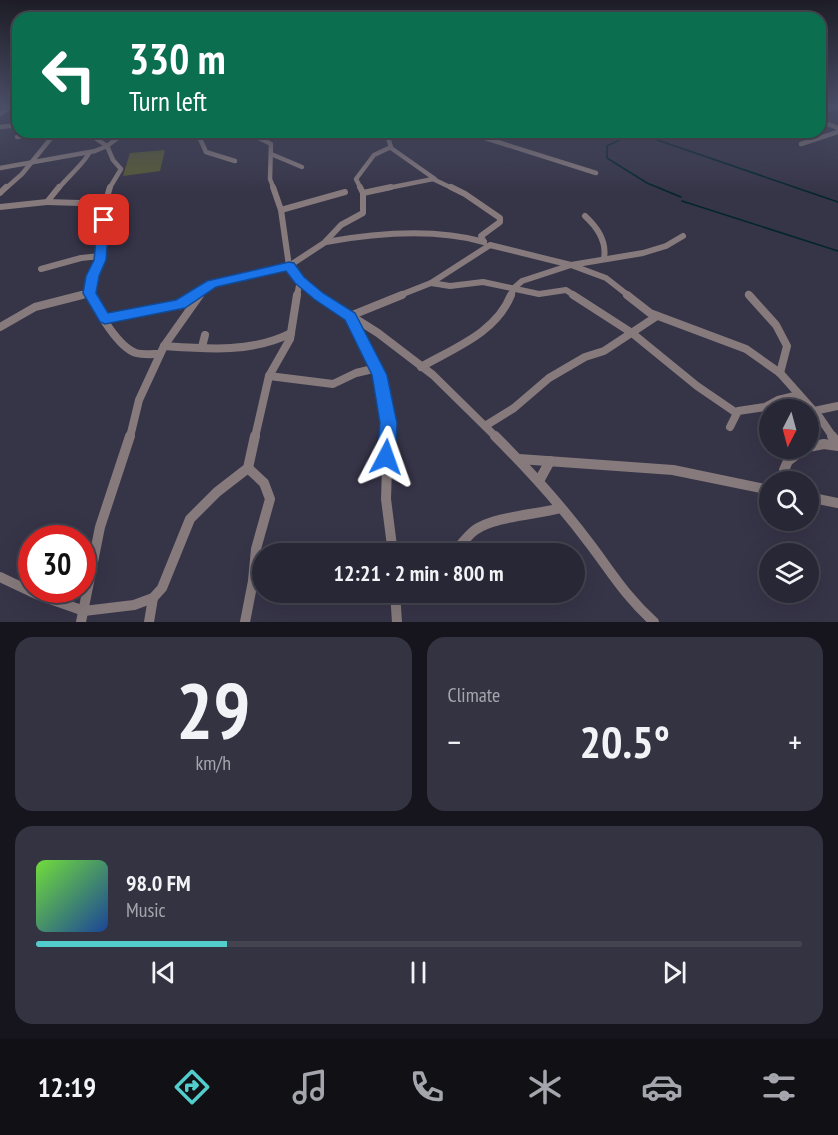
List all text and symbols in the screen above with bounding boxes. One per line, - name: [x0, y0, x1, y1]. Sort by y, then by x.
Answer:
- text: 330 m: [129, 31, 226, 86]
- icon: left: [30, 36, 108, 114]
- text: Turn left: [129, 84, 207, 118]
- pin: [78, 194, 129, 245]
- icon: arrive: [87, 203, 120, 236]
- north arrow: [759, 399, 819, 459]
- map controls: [759, 399, 819, 603]
- position arrow: [354, 425, 418, 489]
- button: search: [759, 471, 819, 531]
- speed limit sign: 30: [18, 525, 96, 603]
- button: layers: [759, 543, 819, 603]
- text: 12:21 · 2 min · 800 m: [333, 559, 504, 587]
- text: 29: [176, 660, 251, 761]
- text: Climate: [448, 682, 500, 708]
- text: 20.5°: [580, 712, 670, 770]
- text: −: [448, 720, 461, 763]
- text: +: [788, 720, 802, 763]
- text: km/h: [196, 750, 231, 776]
- text: 98.0 FM: [126, 869, 191, 897]
- text: Music: [126, 897, 166, 923]
- icon: previous: [147, 956, 180, 989]
- icon: pause: [402, 956, 435, 989]
- icon: next: [658, 956, 691, 989]
- icon: directions: [171, 1066, 213, 1108]
- icon: music: [289, 1066, 331, 1108]
- icon: phone: [406, 1066, 448, 1108]
- icon: climate: [524, 1066, 566, 1108]
- icon: car: [641, 1066, 683, 1108]
- icon: filters: [758, 1066, 800, 1108]
- text: 12:19: [38, 1070, 96, 1104]

